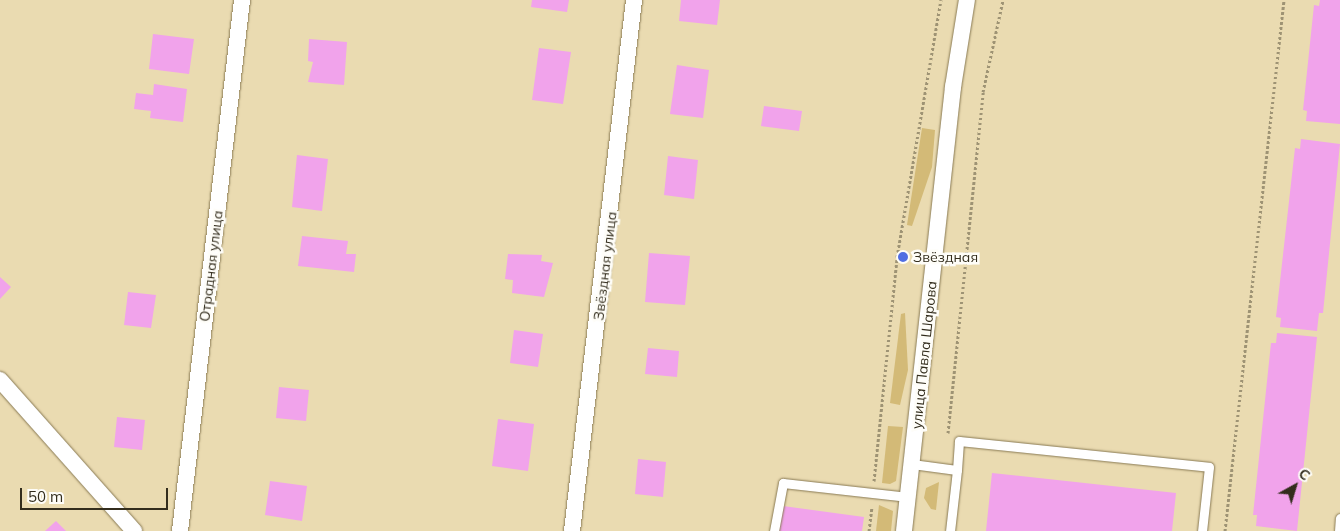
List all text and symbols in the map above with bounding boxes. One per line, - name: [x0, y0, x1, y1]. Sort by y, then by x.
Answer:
- street label: Отрадная улица: [196, 209, 226, 323]
- street label: Звёздная улица: [590, 211, 620, 321]
- place label: Звёздная: [913, 249, 978, 265]
- marker: Звёздная: [897, 251, 909, 263]
- street label: улица Павла Шарова: [908, 280, 940, 430]
- north arrow: [1270, 461, 1320, 511]
- text: С: [1295, 464, 1314, 484]
- scale bar: [22, 478, 170, 510]
- text: 50 m: [28, 487, 63, 506]

